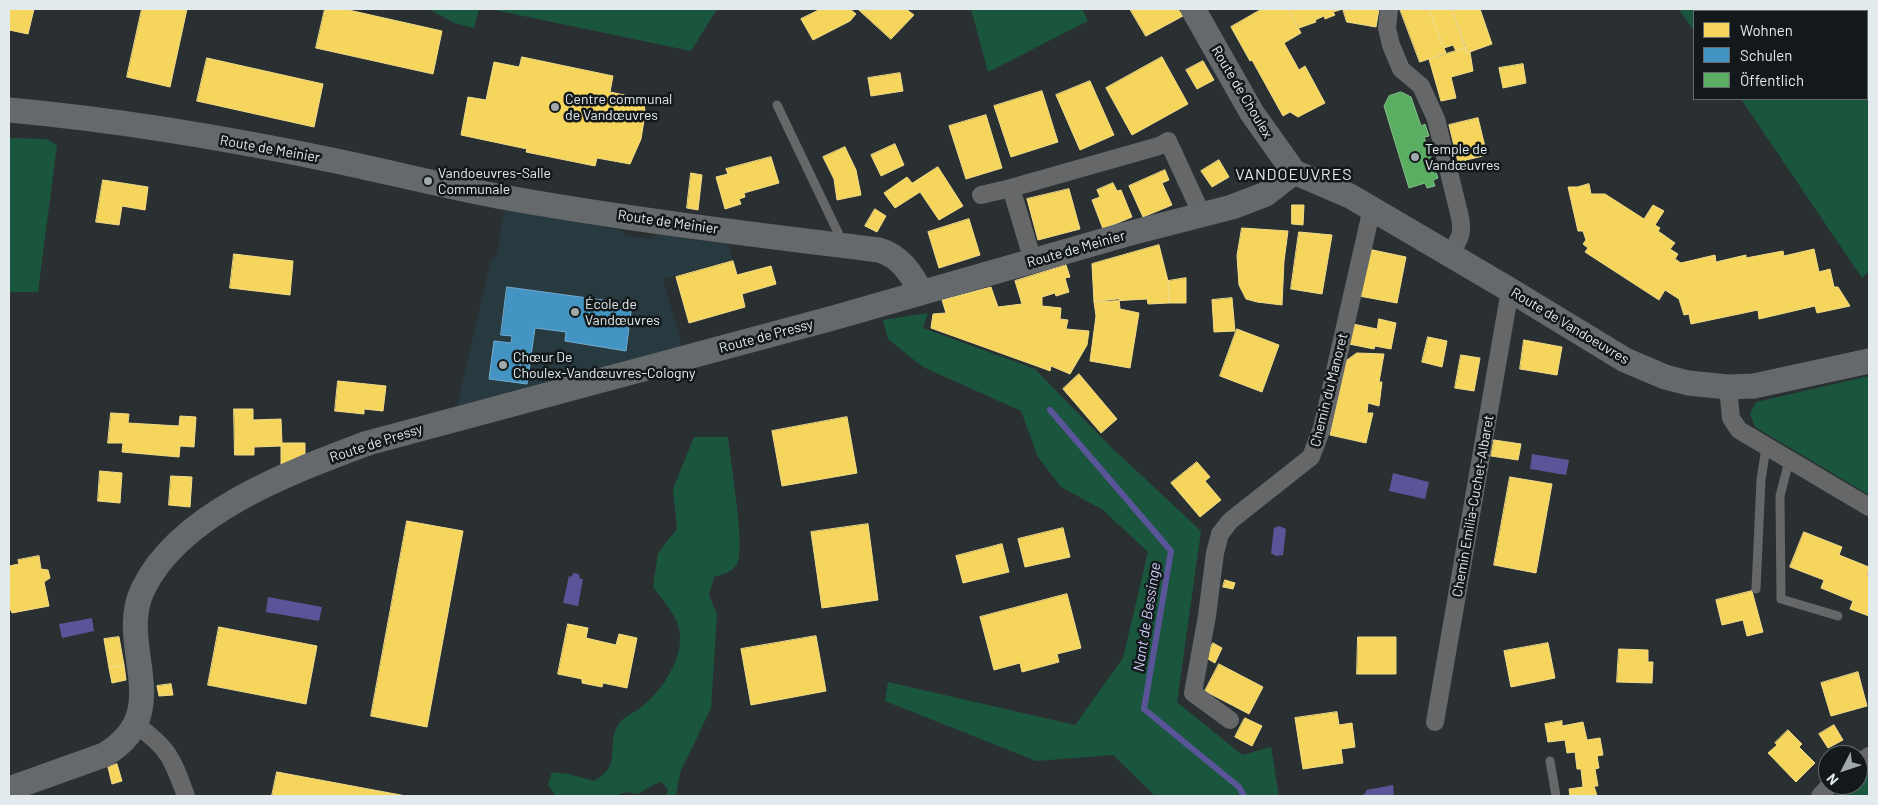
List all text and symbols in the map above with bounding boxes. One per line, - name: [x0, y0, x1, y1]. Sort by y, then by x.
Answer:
- legend: [1693, 10, 1868, 100]
- text: Wohnen: [1740, 21, 1793, 39]
- street label: Route de Choulex: [1208, 43, 1276, 141]
- text: Schulen: [1740, 46, 1792, 64]
- text: Öffentlich: [1740, 71, 1804, 89]
- place label: Centre communal de Vandœuvres: [565, 91, 672, 124]
- marker: Centre communal de Vandœuvres: [549, 101, 561, 113]
- street label: Route de Meinier: [219, 132, 321, 166]
- place label: Temple de Vandœuvres: [1425, 141, 1500, 174]
- marker: Temple de Vandœuvres: [1409, 151, 1421, 163]
- place label: Vandoeuvres-Salle Communale: [438, 165, 551, 198]
- district label: VANDOEUVRES: [1234, 165, 1354, 185]
- marker: Vandoeuvres-Salle Communale: [422, 175, 434, 187]
- street label: Route de Meinier: [617, 207, 719, 237]
- street label: Route de Meinier: [1025, 227, 1127, 271]
- street label: Route de Vandoeuvres: [1508, 284, 1632, 368]
- place label: École de Vandœuvres: [585, 296, 660, 328]
- marker: École de Vandœuvres: [569, 306, 581, 318]
- street label: Route de Pressy: [717, 315, 815, 357]
- street label: Chemin du Manoret: [1307, 331, 1351, 449]
- place label: Chœur De Choulex-Vandœuvres-Cologny: [513, 349, 695, 382]
- marker: Chœur De Choulex-Vandœuvres-Cologny: [497, 359, 509, 371]
- street label: Chemin Emilia-Cuchet-Albaret: [1449, 414, 1497, 598]
- street label: Route de Pressy: [327, 420, 425, 466]
- water label: Nant de Bessinge: [1130, 561, 1164, 673]
- north arrow: [1818, 745, 1868, 795]
- text: N: [1823, 770, 1842, 789]

